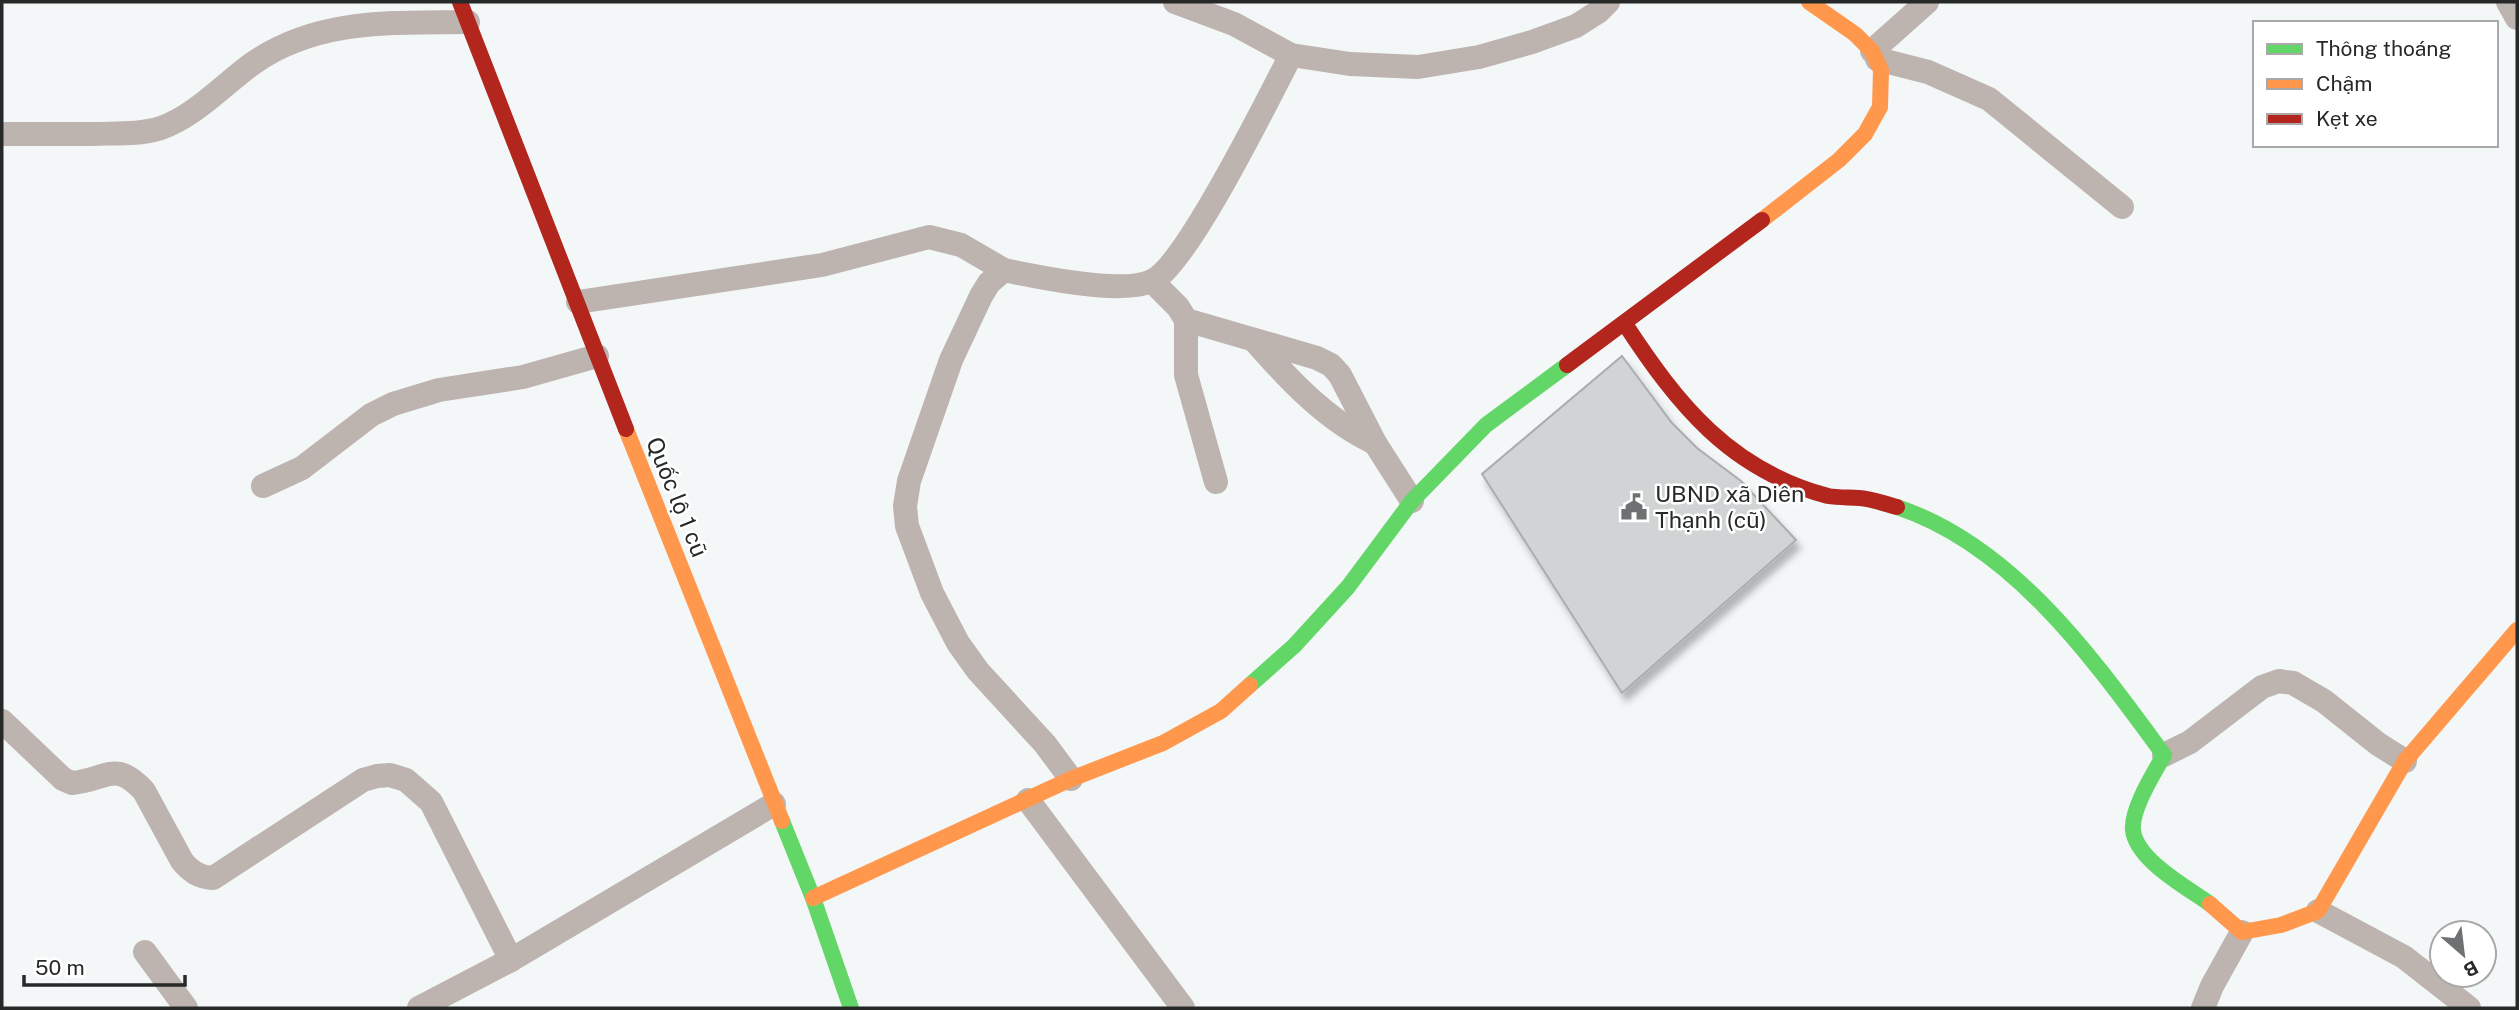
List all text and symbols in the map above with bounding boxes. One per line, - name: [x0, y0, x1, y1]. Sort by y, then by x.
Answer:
- legend: [2253, 21, 2498, 147]
- text: Thông thoáng: [2316, 36, 2452, 61]
- text: Chậm: [2316, 71, 2372, 96]
- text: Kẹt xe: [2316, 106, 2378, 131]
- street label: Quốc lộ 1 cũ: [641, 433, 714, 561]
- place label: UBND xã Diên Thạnh (cũ): [1655, 480, 1804, 533]
- public building icon: UBND xã Diên Thạnh (cũ): [1619, 492, 1649, 522]
- north arrow: [2428, 919, 2498, 989]
- scale bar: [24, 944, 186, 988]
- text: 50 m: [35, 955, 85, 980]
- text: B: [2460, 956, 2482, 982]

